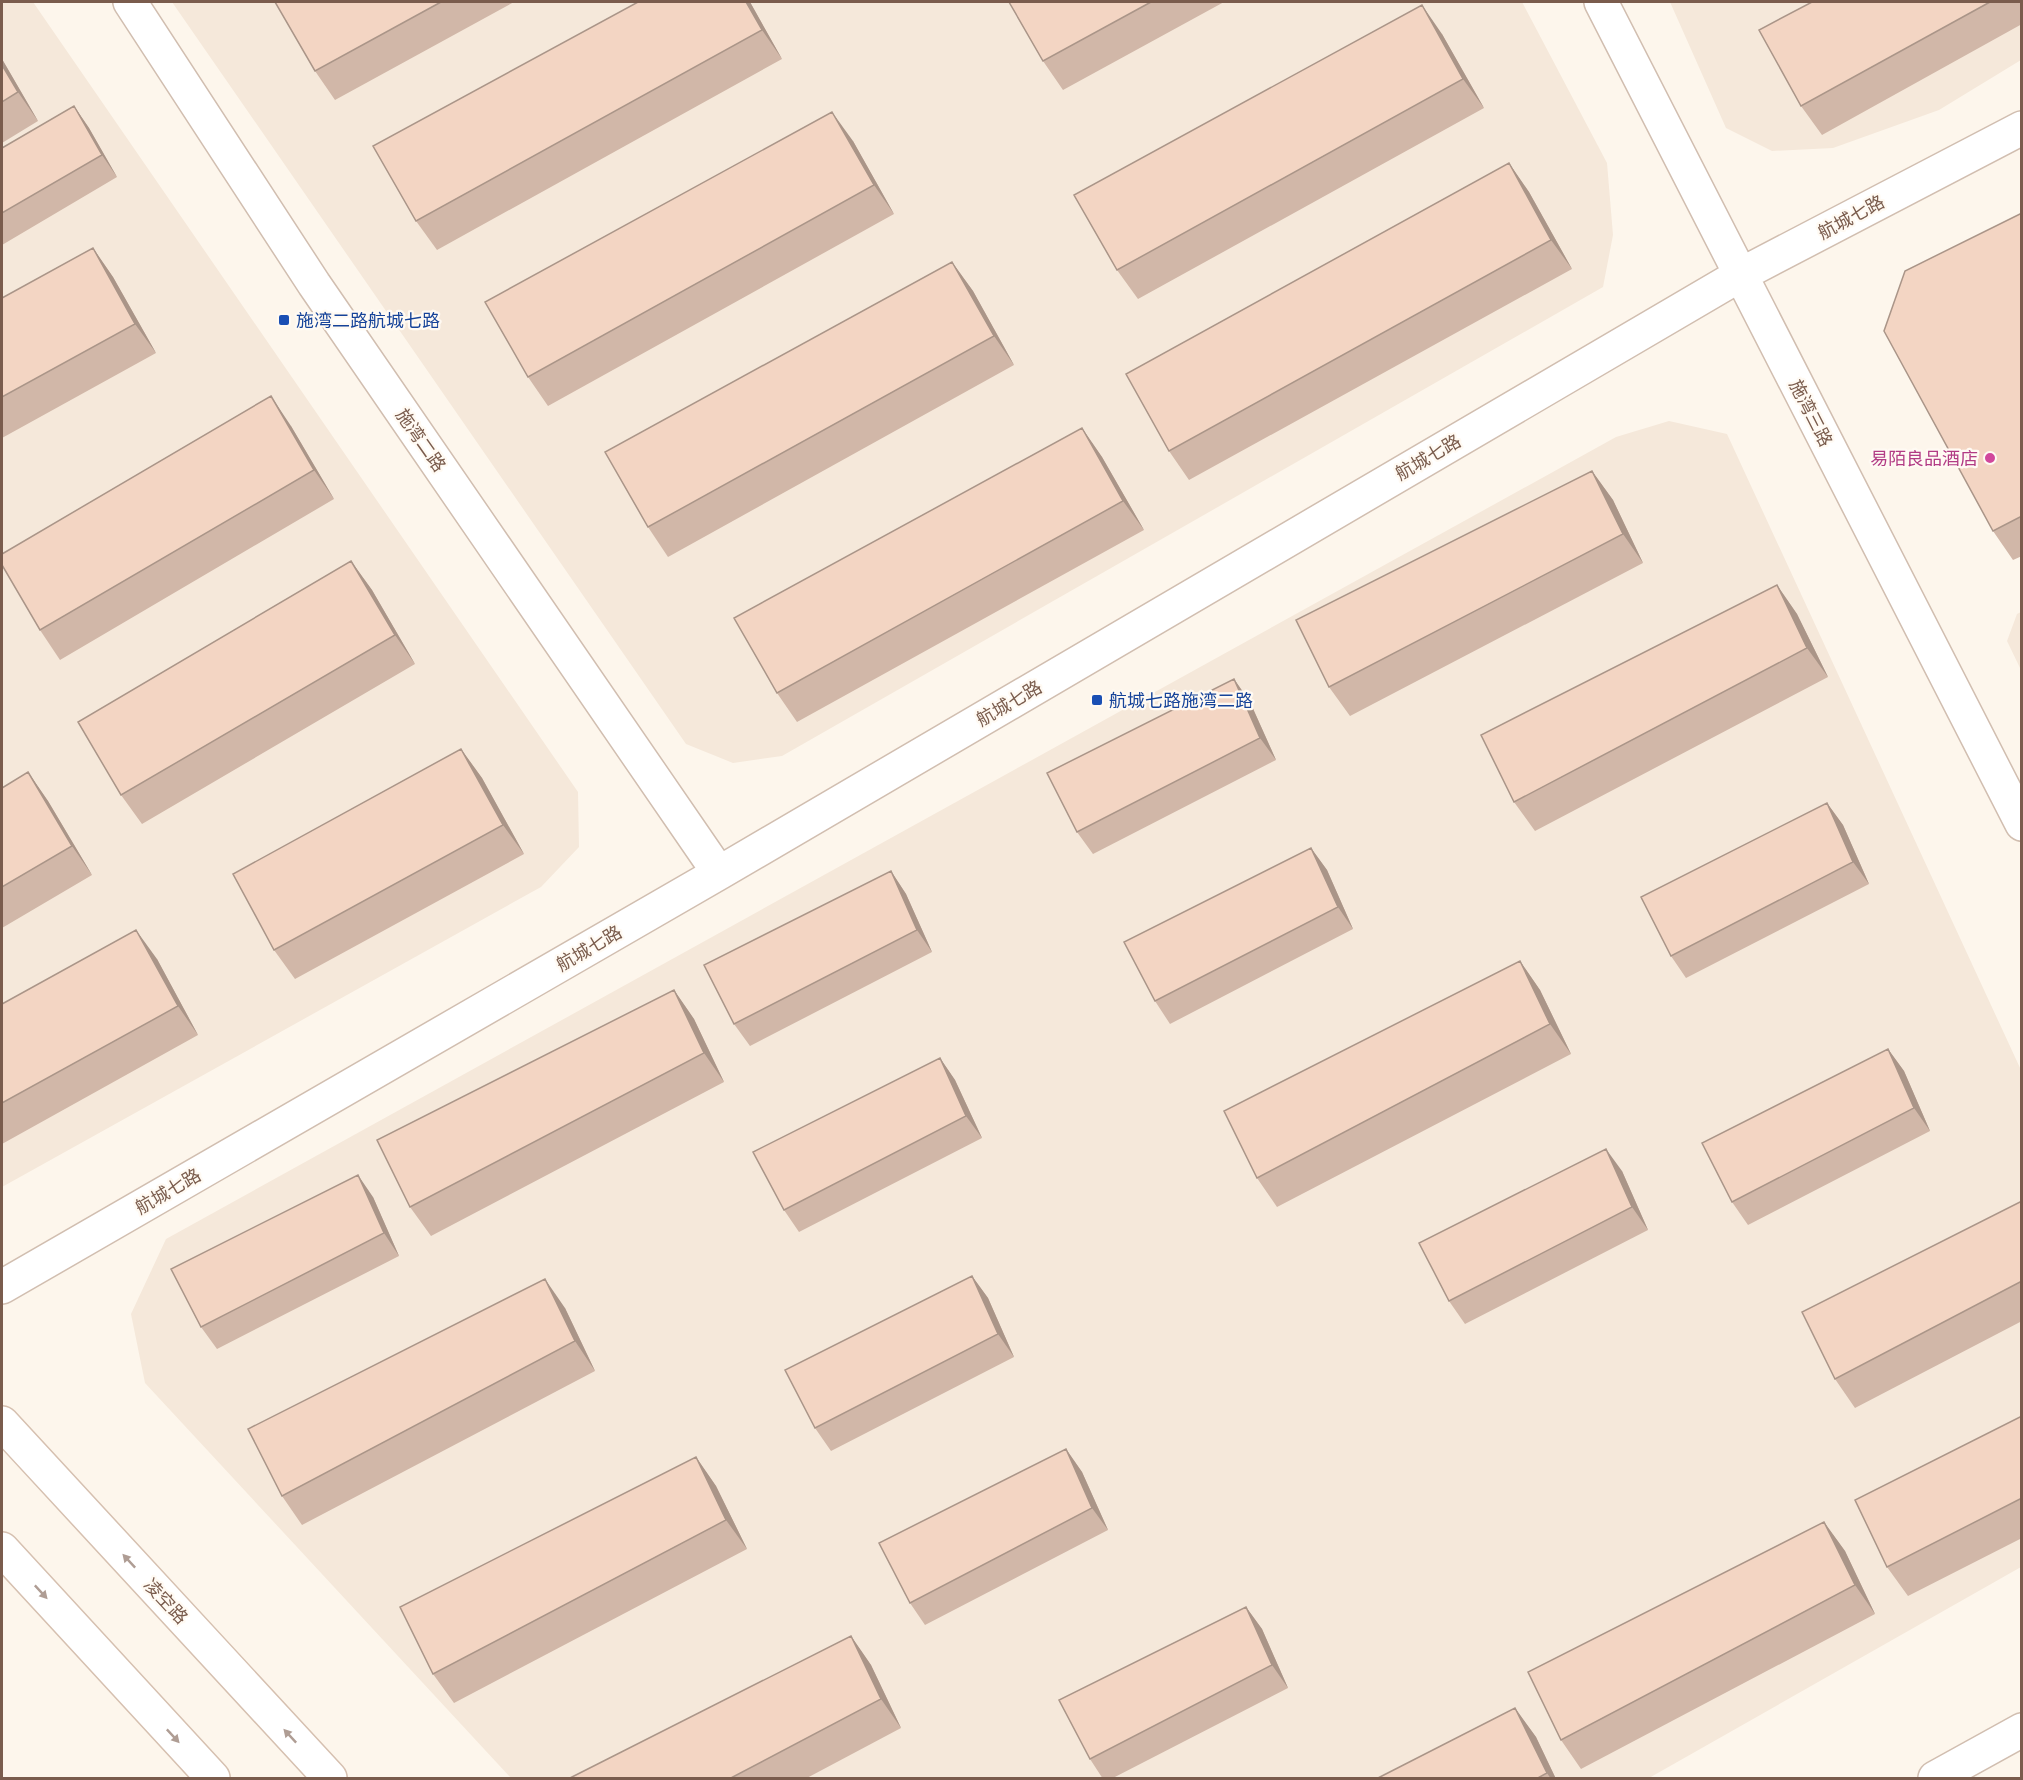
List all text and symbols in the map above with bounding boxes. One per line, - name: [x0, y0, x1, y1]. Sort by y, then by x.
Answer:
- street label: 航城七路: [1813, 189, 1889, 245]
- place label: 施湾二路航城七路: [296, 308, 440, 333]
- marker: 施湾二路航城七路: [277, 313, 291, 327]
- street label: 施湾三路: [1784, 375, 1838, 451]
- street label: 施湾二路: [390, 403, 452, 477]
- street label: 航城七路: [1391, 428, 1465, 486]
- place label: 易陌良品酒店: [1870, 446, 1978, 471]
- marker: 易陌良品酒店: [1983, 451, 1997, 465]
- street label: 航城七路: [972, 674, 1046, 732]
- place label: 航城七路施湾二路: [1109, 688, 1253, 713]
- marker: 航城七路施湾二路: [1090, 693, 1104, 707]
- street label: 航城七路: [552, 919, 626, 977]
- street label: 航城七路: [131, 1162, 205, 1220]
- one-way arrow: [122, 1554, 136, 1569]
- street label: 凌空路: [138, 1573, 194, 1629]
- one-way arrow: [34, 1584, 47, 1599]
- one-way arrow: [166, 1728, 180, 1743]
- one-way arrow: [283, 1728, 297, 1743]

